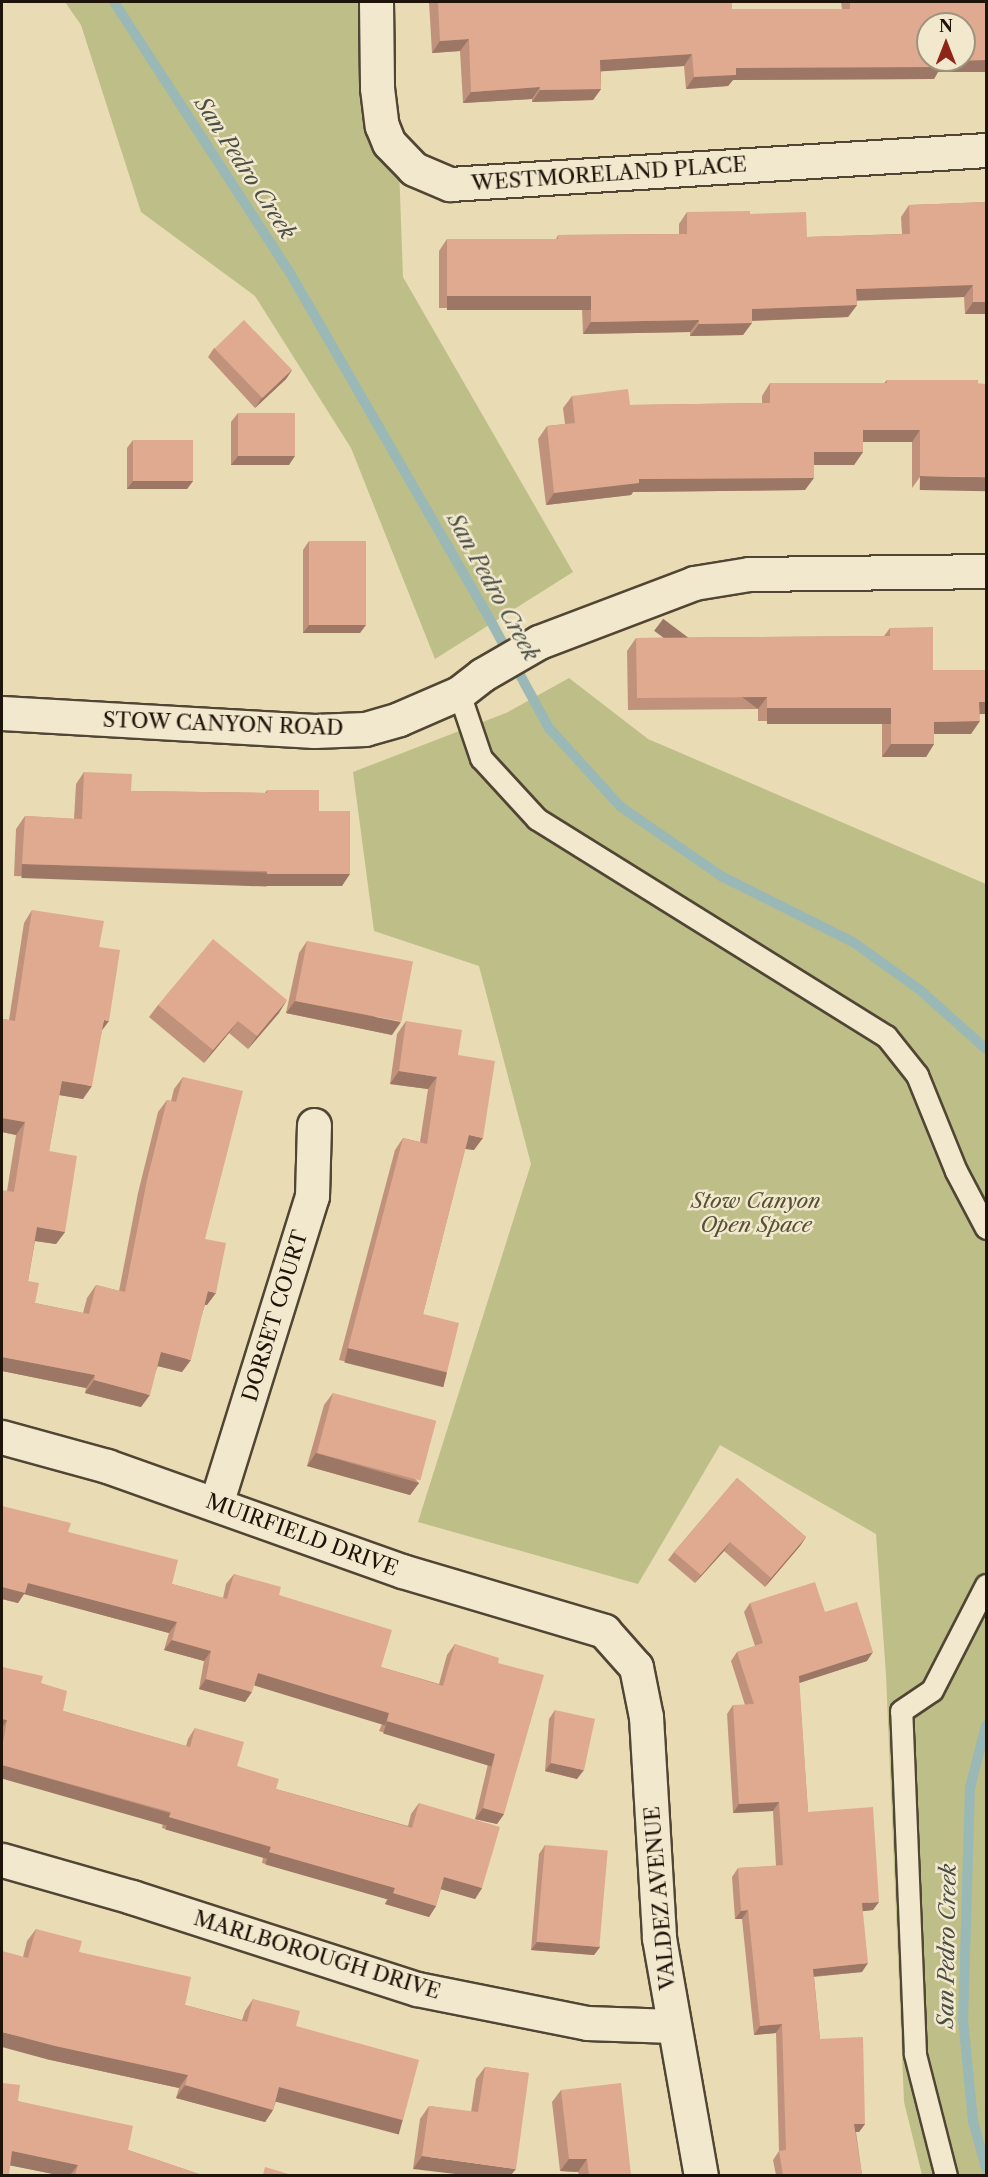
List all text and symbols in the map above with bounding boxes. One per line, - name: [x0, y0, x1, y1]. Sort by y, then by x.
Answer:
- north arrow: [916, 12, 976, 72]
- text: N: [939, 16, 953, 36]
- water label: San Pedro Creek: [189, 92, 301, 244]
- street label: WESTMORELAND PLACE: [470, 152, 748, 196]
- water label: San Pedro Creek: [442, 509, 544, 665]
- street label: STOW CANYON ROAD: [102, 707, 344, 741]
- park label: Stow Canyon Open Space: [691, 1188, 821, 1238]
- street label: DORSET COURT: [237, 1227, 313, 1405]
- street label: MUIRFIELD DRIVE: [202, 1488, 402, 1582]
- street label: VALDEZ AVENUE: [639, 1805, 681, 1991]
- water label: San Pedro Creek: [932, 1863, 962, 2029]
- street label: MARLBOROUGH DRIVE: [191, 1905, 443, 2005]

